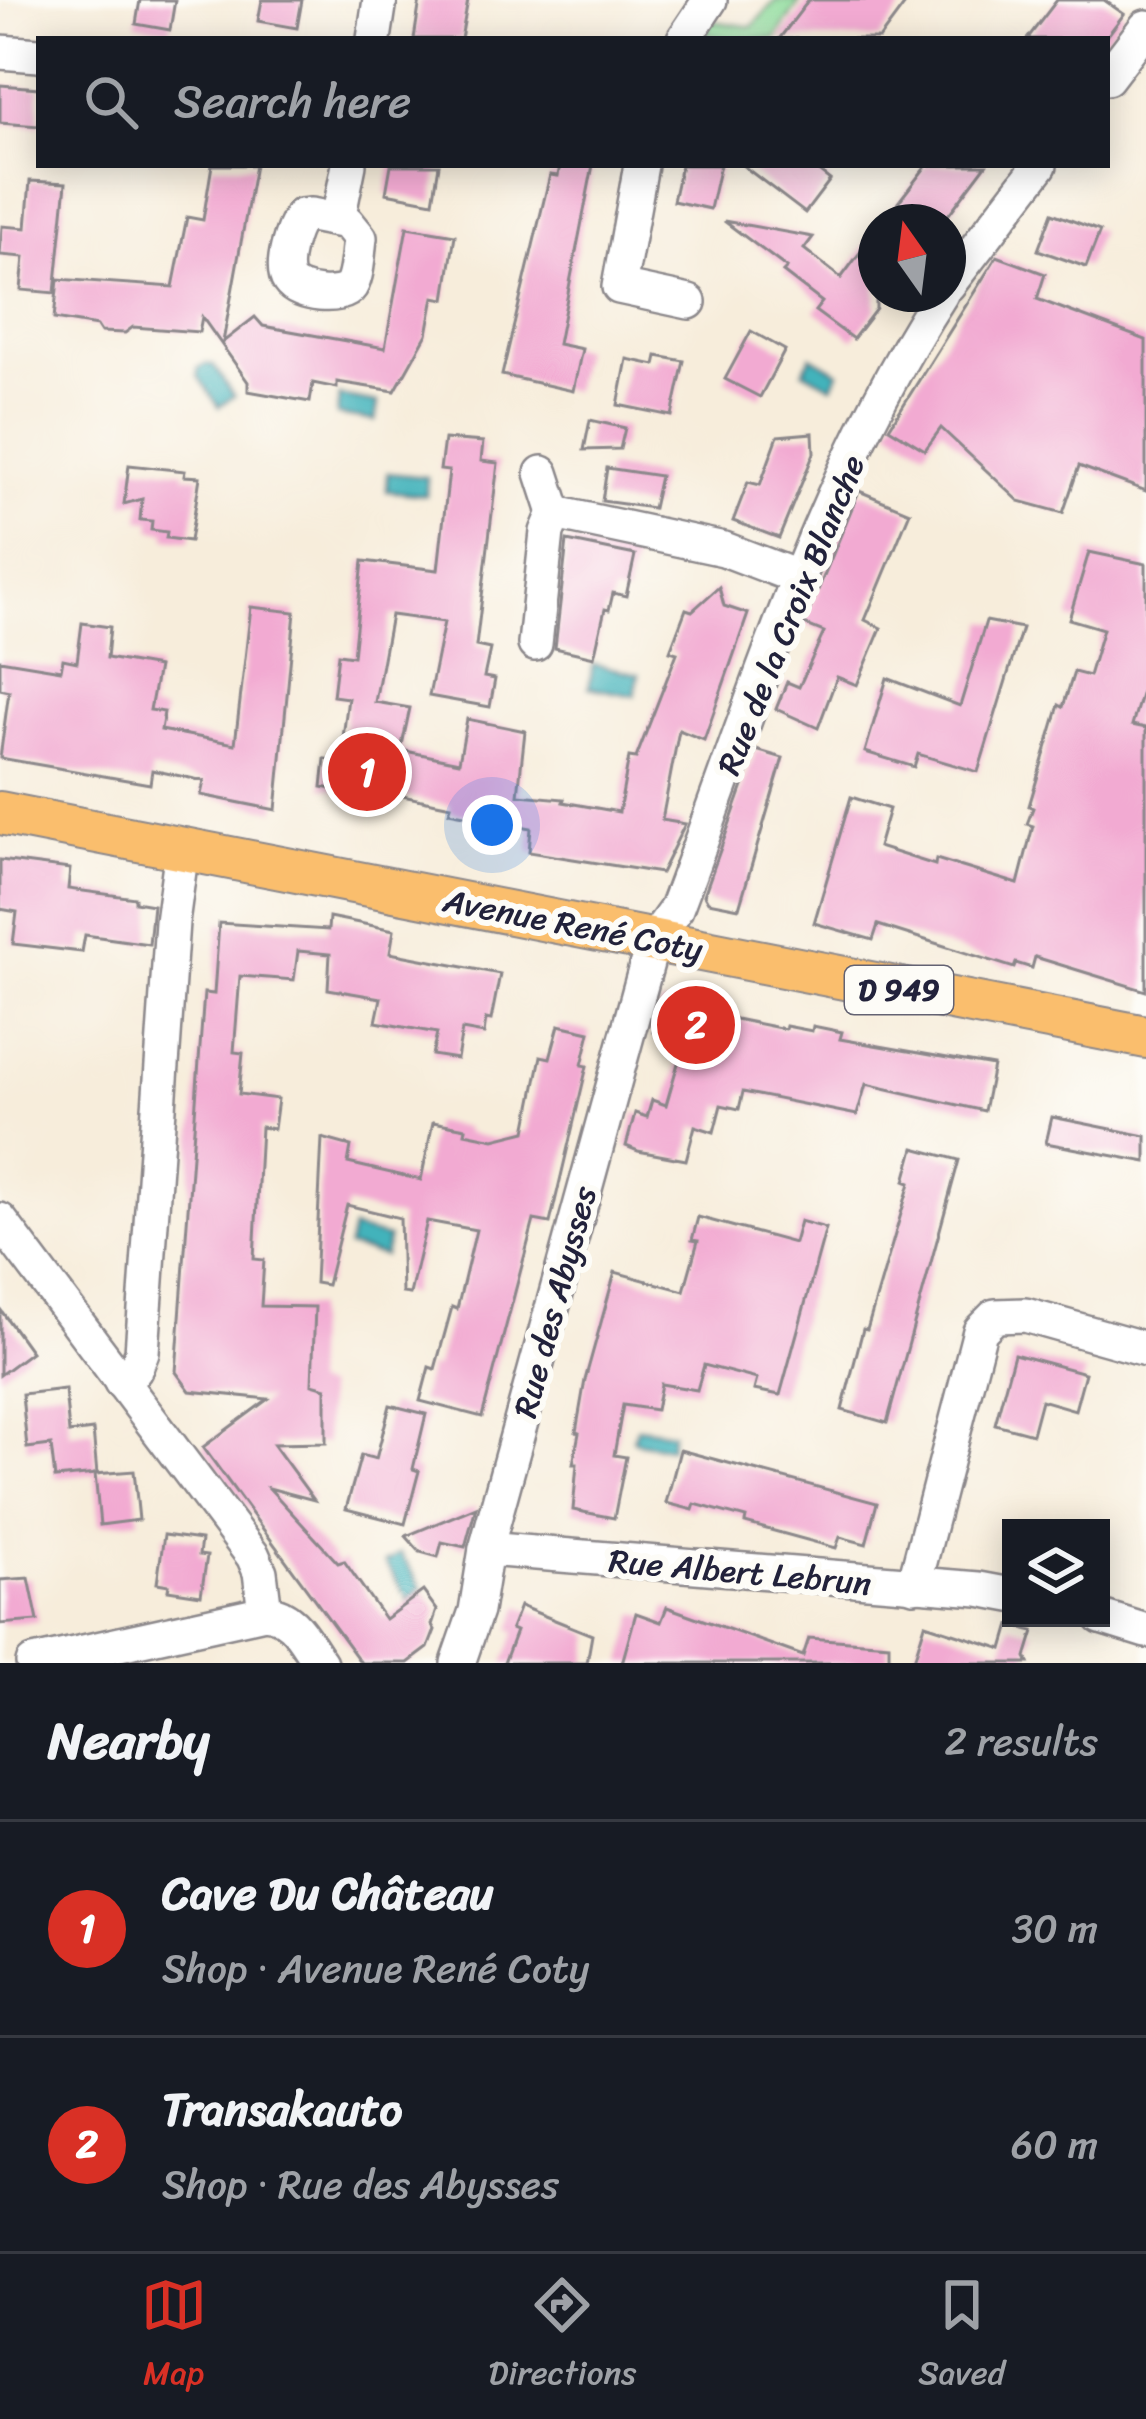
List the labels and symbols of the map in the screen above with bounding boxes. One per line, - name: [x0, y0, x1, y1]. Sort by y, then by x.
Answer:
- north arrow: [858, 204, 966, 312]
- street label: Rue de la Croix Blanche: [700, 446, 882, 784]
- pin: 1: [328, 727, 406, 817]
- your location: [462, 795, 522, 855]
- street label: Avenue René Coty: [437, 871, 709, 979]
- road number: D 949: [845, 966, 953, 1014]
- pin: 2: [657, 980, 735, 1070]
- street label: Rue des Abysses: [496, 1179, 614, 1424]
- street label: Rue Albert Lebrun: [606, 1532, 874, 1612]

